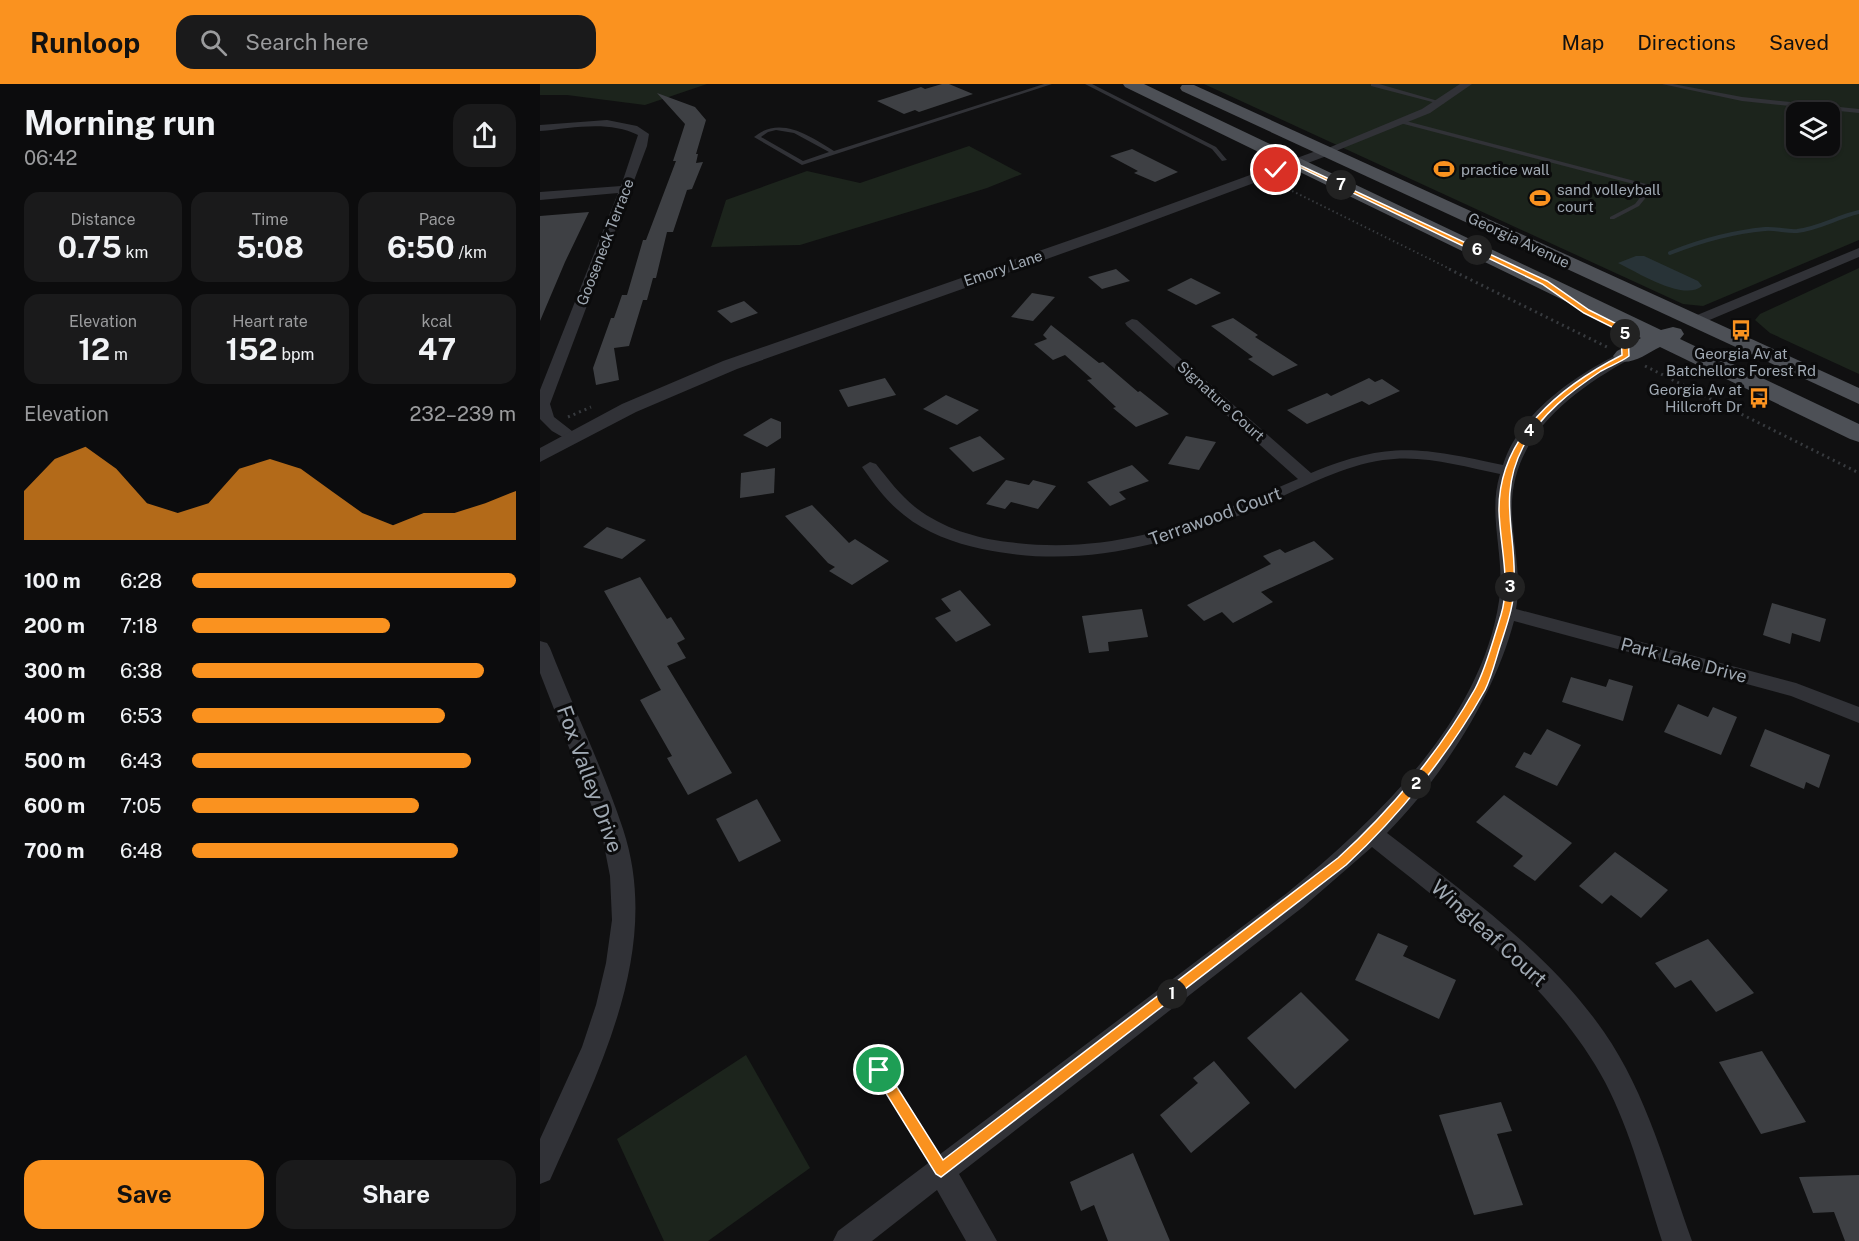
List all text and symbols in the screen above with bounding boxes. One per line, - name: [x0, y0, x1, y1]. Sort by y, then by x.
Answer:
- search box: [176, 15, 596, 69]
- text: Runloop: [30, 26, 140, 59]
- icon: search: [197, 26, 230, 59]
- text: Search here: [245, 29, 369, 55]
- text: Map: [1562, 30, 1604, 55]
- text: Directions: [1637, 30, 1736, 55]
- text: Saved: [1769, 30, 1829, 55]
- map controls: [1786, 102, 1840, 156]
- button: layers: [1786, 102, 1840, 156]
- text: Morning run: [24, 104, 216, 142]
- button: share: [453, 104, 516, 167]
- pin: [1250, 144, 1301, 195]
- text: 06:42: [24, 146, 77, 170]
- icon: check: [1259, 153, 1292, 186]
- sports icon: practice wall: [1432, 157, 1456, 181]
- place label: practice wall: [1461, 161, 1550, 178]
- pin: 7: [1326, 170, 1356, 200]
- text: 7: [1336, 175, 1346, 194]
- street label: Gooseneck Terrace: [573, 176, 637, 308]
- place label: sand volleyball court: [1557, 181, 1661, 215]
- sports icon: sand volleyball court: [1528, 186, 1552, 210]
- street label: Georgia Avenue: [1466, 209, 1572, 271]
- text: Distance: [71, 210, 135, 229]
- text: Time: [252, 210, 288, 229]
- text: Pace: [419, 210, 455, 229]
- text: 0.75: [58, 229, 122, 265]
- text: 5:08: [236, 229, 304, 265]
- text: 6:50: [387, 229, 455, 265]
- pin: 6: [1462, 235, 1492, 265]
- text: 6: [1472, 240, 1482, 259]
- text: km: [122, 243, 148, 262]
- text: /km: [455, 243, 487, 262]
- street label: Emory Lane: [961, 247, 1045, 289]
- text: Elevation: [69, 312, 137, 331]
- text: Heart rate: [232, 312, 308, 331]
- text: kcal: [422, 312, 452, 331]
- bus stop icon: Georgia Av at Batchellors Forest Rd: [1729, 318, 1753, 342]
- pin: 5: [1610, 319, 1640, 349]
- text: 5: [1620, 324, 1630, 343]
- text: 12: [78, 331, 110, 367]
- text: 152: [226, 331, 278, 367]
- text: 47: [418, 331, 456, 367]
- text: m: [110, 345, 128, 364]
- text: bpm: [278, 345, 314, 364]
- place label: Georgia Av at Batchellors Forest Rd: [1666, 345, 1816, 379]
- street label: Signature Court: [1174, 358, 1268, 445]
- place label: Georgia Av at Hillcroft Dr: [1649, 381, 1742, 415]
- bus stop icon: Georgia Av at Hillcroft Dr: [1747, 386, 1771, 410]
- text: Elevation: [24, 402, 109, 426]
- text: 232–239 m: [409, 402, 516, 426]
- pin: 4: [1514, 416, 1544, 446]
- text: 4: [1524, 421, 1534, 440]
- street label: Terrawood Court: [1146, 482, 1284, 550]
- text: 100 m: [24, 569, 81, 593]
- text: 6:28: [120, 569, 162, 593]
- pin: 3: [1495, 572, 1525, 602]
- text: 3: [1505, 577, 1515, 596]
- text: 200 m: [24, 614, 85, 638]
- text: 7:18: [120, 614, 158, 638]
- street label: Park Lake Drive: [1618, 633, 1750, 687]
- text: 300 m: [24, 659, 85, 683]
- text: 6:38: [120, 659, 162, 683]
- street label: Fox Valley Drive: [552, 702, 628, 856]
- text: 400 m: [24, 704, 85, 728]
- text: 6:53: [120, 704, 162, 728]
- text: 500 m: [24, 749, 86, 773]
- text: 6:43: [120, 749, 162, 773]
- pin: 2: [1401, 769, 1431, 799]
- text: 2: [1411, 774, 1421, 793]
- text: 600 m: [24, 794, 85, 818]
- text: 7:05: [120, 794, 162, 818]
- text: 700 m: [24, 839, 84, 863]
- text: 6:48: [120, 839, 162, 863]
- street label: Wingleaf Court: [1426, 874, 1552, 992]
- pin: 1: [1157, 979, 1187, 1009]
- text: 1: [1169, 984, 1175, 1003]
- pin: [853, 1044, 904, 1095]
- icon: arrive: [862, 1053, 895, 1086]
- button: Save: [24, 1160, 264, 1229]
- button: Share: [276, 1160, 516, 1229]

